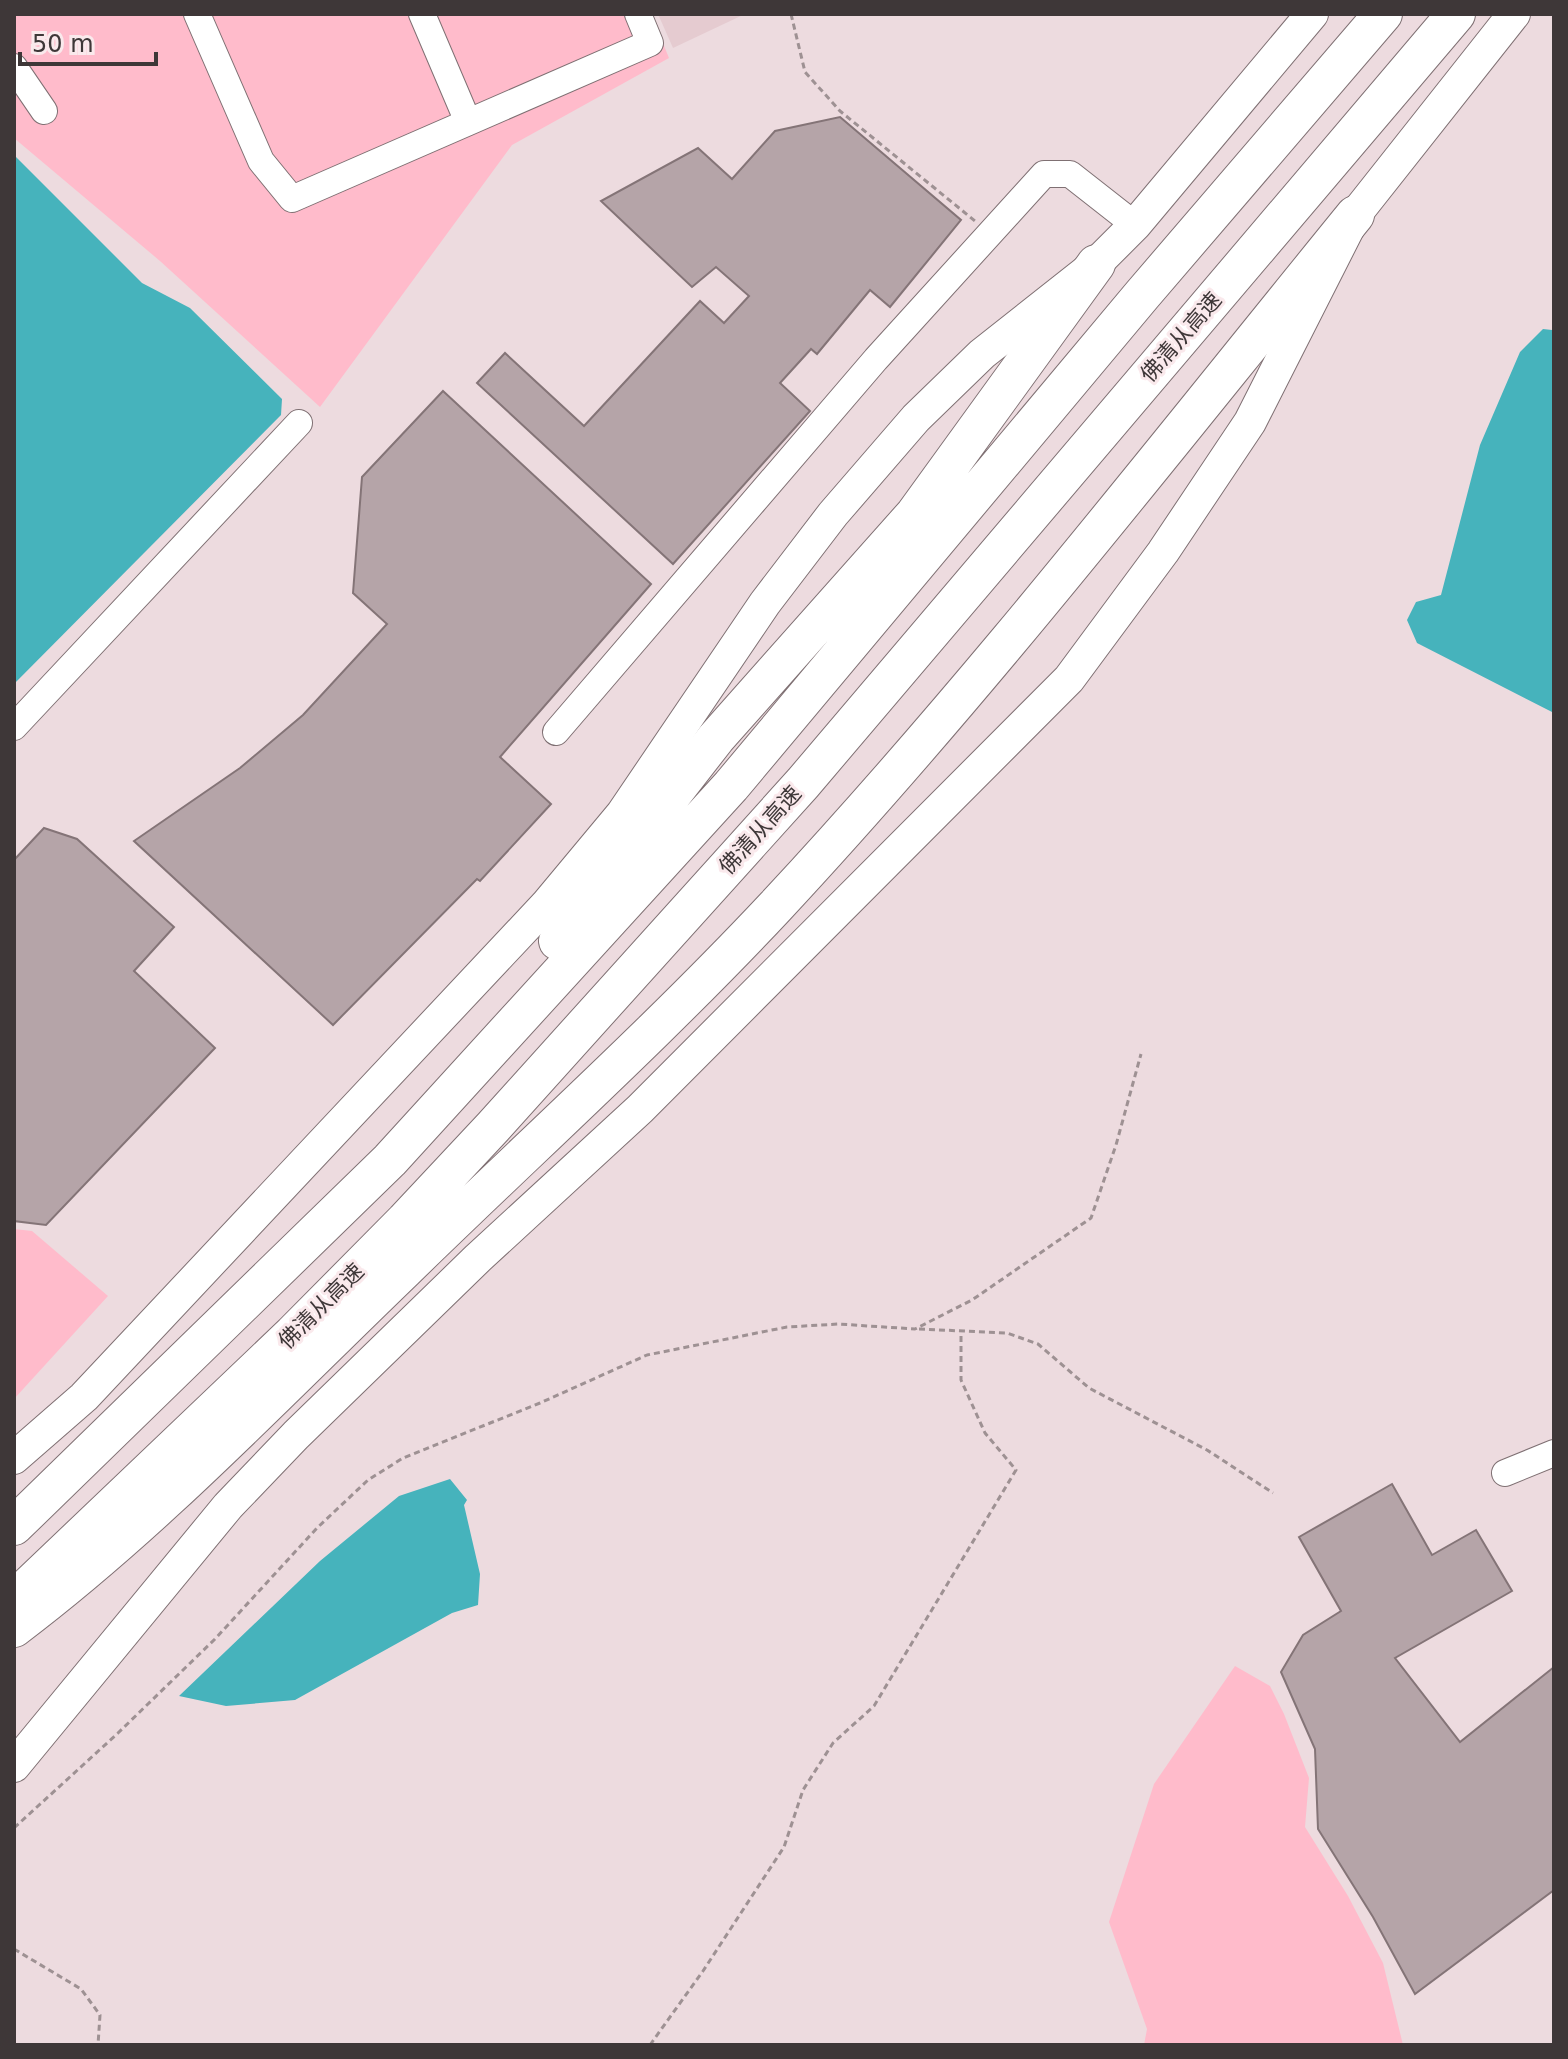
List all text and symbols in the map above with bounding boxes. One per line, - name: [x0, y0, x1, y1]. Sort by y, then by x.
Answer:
- scale bar: [20, 16, 156, 66]
- text: 50 m: [32, 30, 94, 58]
- street label: 佛清从高速: [1135, 287, 1227, 387]
- street label: 佛清从高速: [714, 781, 806, 879]
- street label: 佛清从高速: [273, 1258, 369, 1354]

